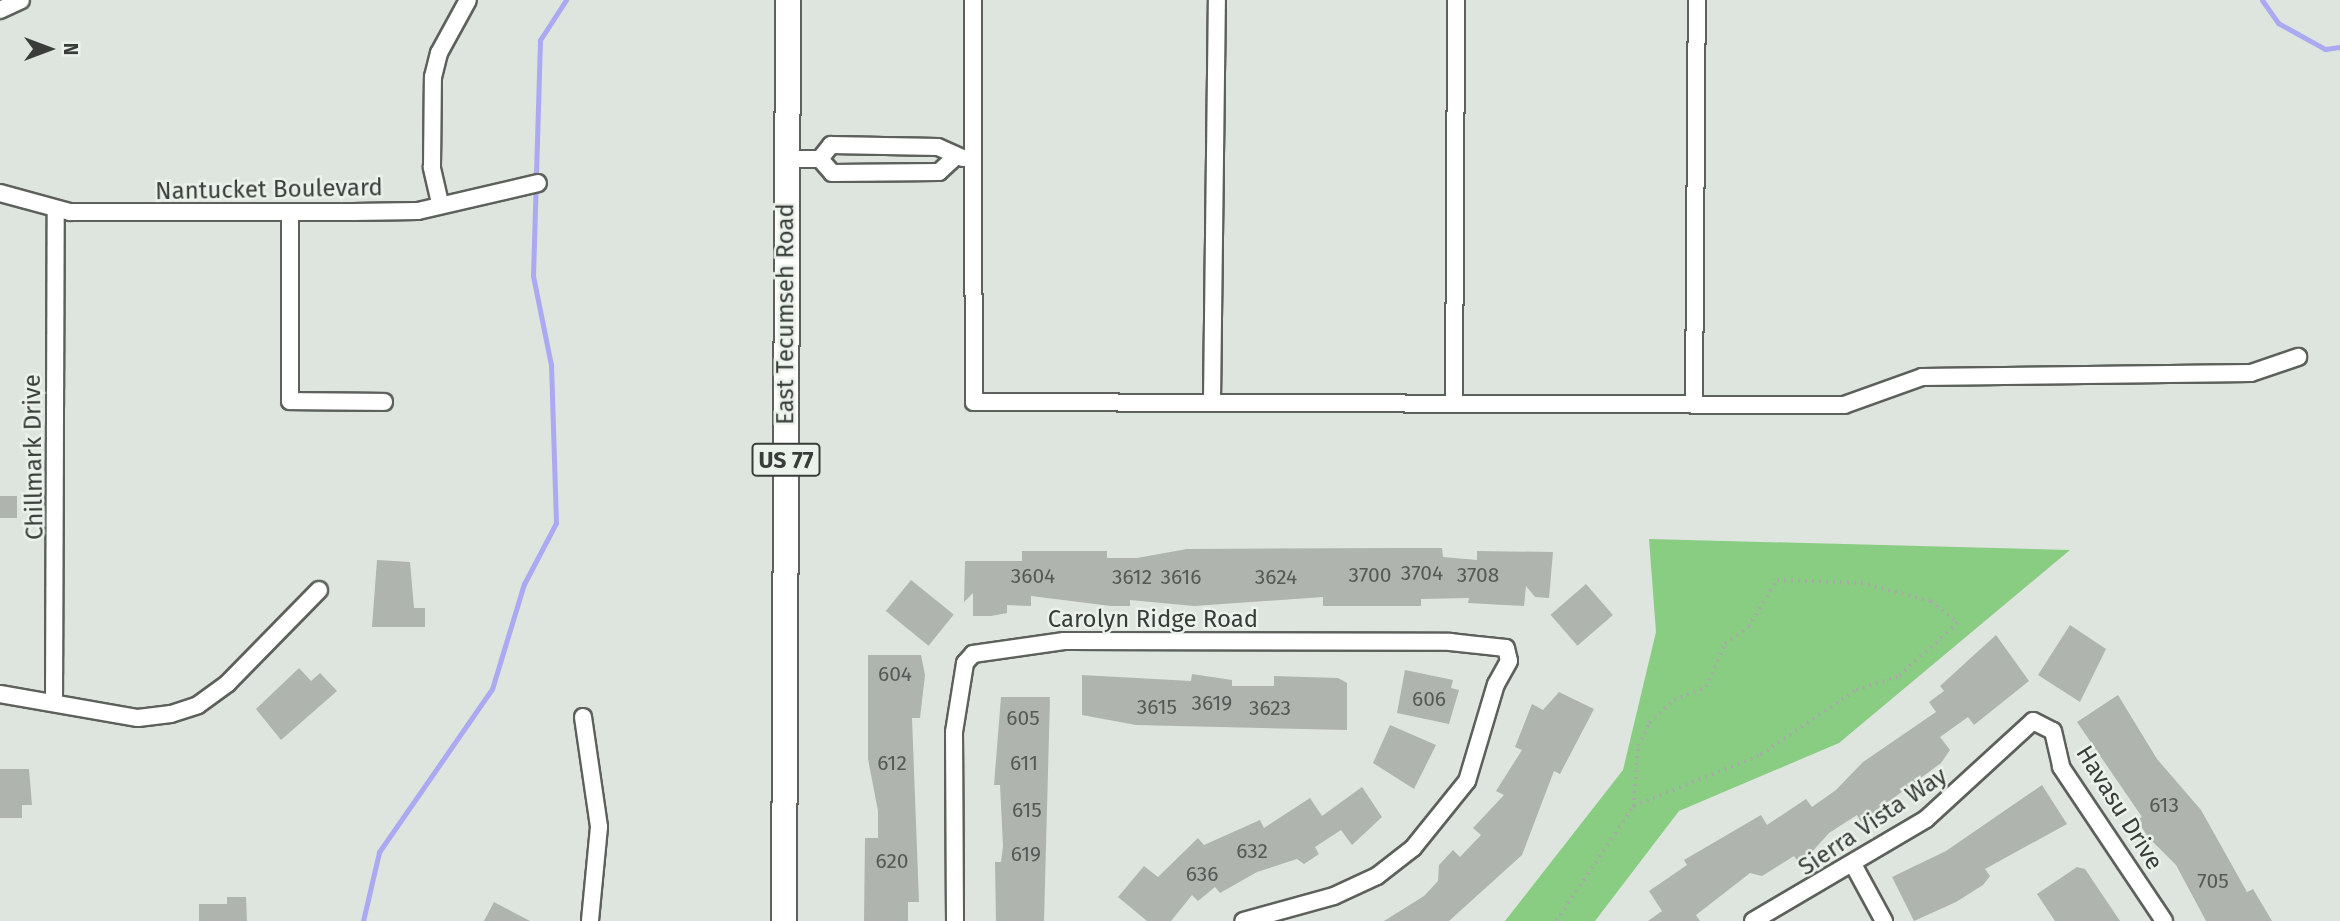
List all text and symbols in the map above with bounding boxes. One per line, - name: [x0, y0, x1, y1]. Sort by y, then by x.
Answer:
- north arrow: [14, 14, 84, 84]
- text: N: [59, 43, 82, 55]
- street label: Nantucket Boulevard: [155, 174, 383, 206]
- street label: East Tecumseh Road: [772, 203, 800, 425]
- street label: Chillmark Drive: [18, 374, 50, 540]
- road number: US 77: [751, 440, 821, 480]
- house number: 3704: [1401, 560, 1443, 586]
- house number: 3700: [1349, 562, 1391, 588]
- house number: 3708: [1457, 562, 1499, 588]
- house number: 3604: [1011, 563, 1055, 589]
- house number: 3612: [1112, 564, 1152, 590]
- house number: 3616: [1161, 564, 1201, 590]
- house number: 3624: [1255, 564, 1297, 590]
- street label: Carolyn Ridge Road: [1048, 606, 1258, 634]
- house number: 604: [878, 661, 912, 687]
- house number: 606: [1412, 686, 1446, 712]
- house number: 3619: [1192, 690, 1232, 716]
- house number: 3615: [1137, 694, 1177, 720]
- house number: 3623: [1249, 695, 1291, 721]
- house number: 605: [1006, 705, 1040, 731]
- street label: Havasu Drive: [2069, 741, 2169, 875]
- house number: 612: [877, 750, 907, 776]
- house number: 611: [1010, 750, 1038, 776]
- street label: Sierra Vista Way: [1793, 762, 1953, 882]
- house number: 613: [2149, 792, 2179, 818]
- house number: 615: [1012, 797, 1042, 823]
- house number: 632: [1236, 838, 1268, 864]
- house number: 619: [1011, 841, 1041, 867]
- house number: 620: [875, 848, 909, 874]
- house number: 636: [1186, 861, 1218, 887]
- house number: 705: [2197, 868, 2229, 894]

